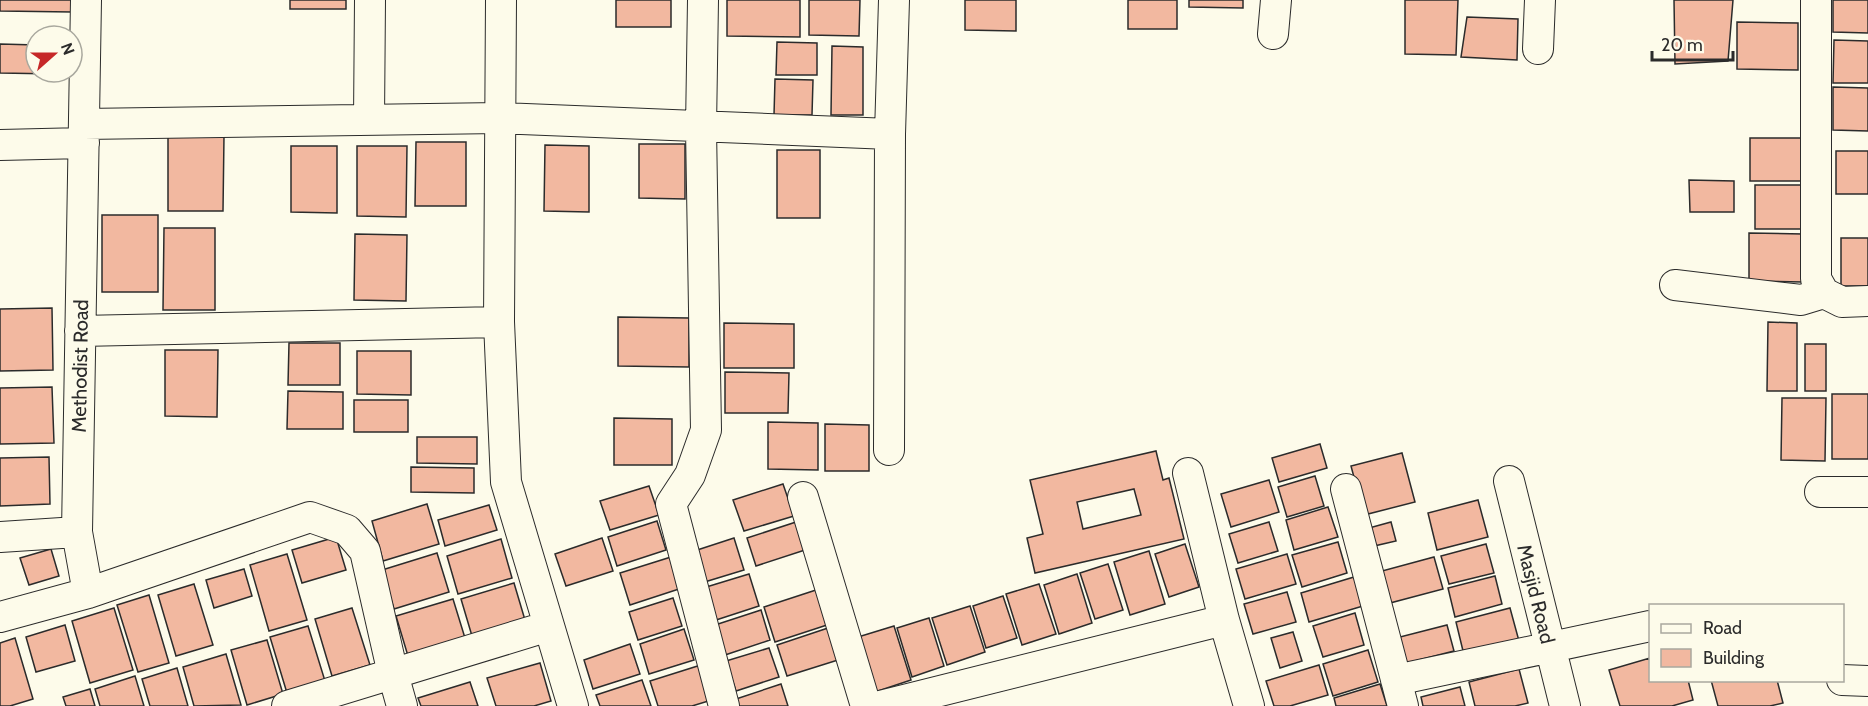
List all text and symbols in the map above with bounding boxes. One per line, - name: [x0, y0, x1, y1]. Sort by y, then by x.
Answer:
- north arrow: [24, 24, 84, 84]
- scale bar: [1652, 24, 1733, 62]
- text: 20 m: [1661, 34, 1703, 56]
- text: N: [57, 40, 78, 57]
- street label: Methodist Road: [67, 299, 93, 433]
- street label: Masjid Road: [1512, 542, 1560, 646]
- legend: [1649, 604, 1844, 682]
- text: Road: [1703, 617, 1742, 639]
- text: Building: [1703, 647, 1765, 669]

